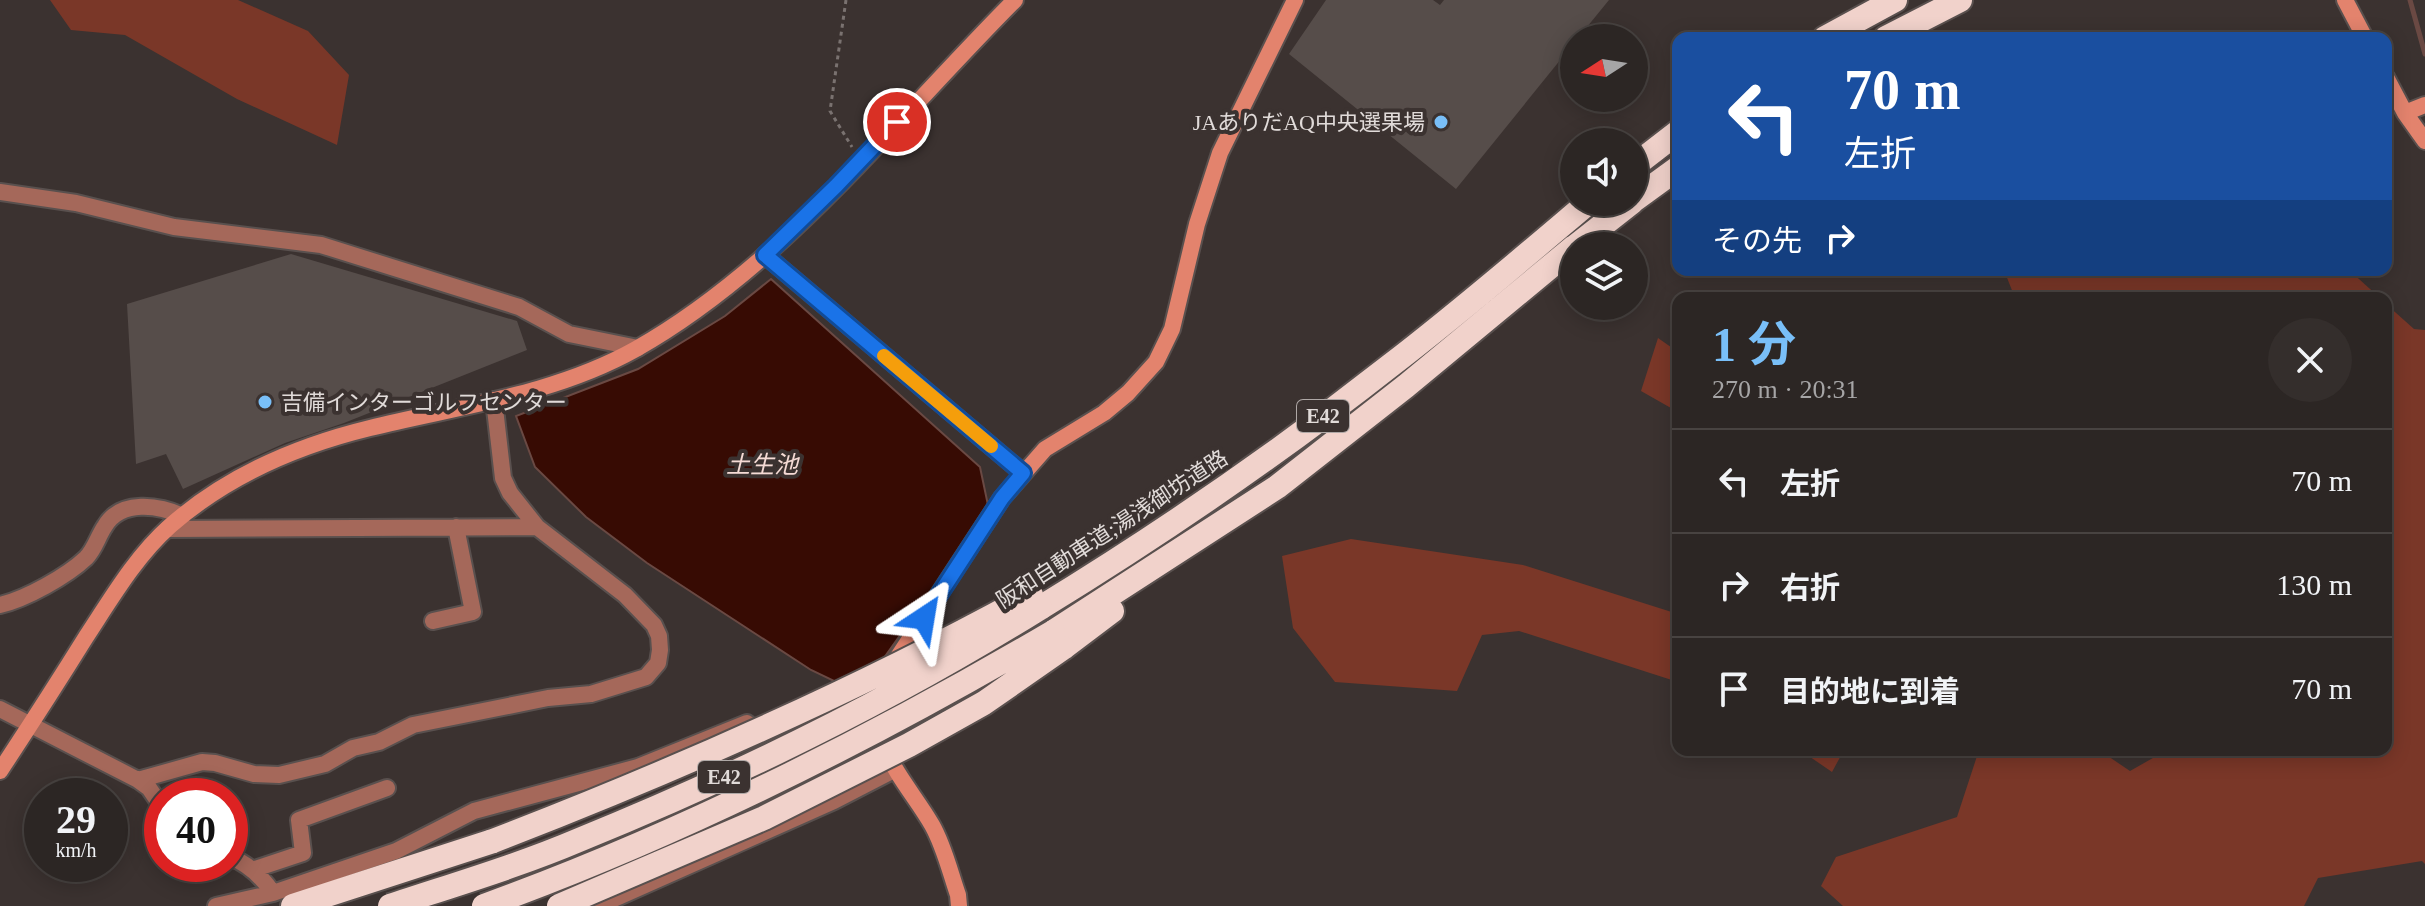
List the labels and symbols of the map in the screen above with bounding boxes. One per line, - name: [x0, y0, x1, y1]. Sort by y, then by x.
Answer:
- north arrow: [1560, 24, 1648, 112]
- pin: [863, 88, 931, 156]
- place label: JAありだAQ中央選果場: [1193, 110, 1425, 135]
- marker: JAありだAQ中央選果場: [1432, 113, 1450, 131]
- place label: 吉備インターゴルフセンター: [281, 390, 567, 415]
- marker: 吉備インターゴルフセンター: [256, 393, 274, 411]
- road number: E42: [1297, 400, 1349, 432]
- street label: 阪和自動車道;湯浅御坊道路: [992, 445, 1232, 613]
- water label: 土生池: [726, 452, 800, 478]
- position arrow: [882, 576, 966, 660]
- road number: E42: [698, 761, 750, 793]
- speed limit sign: 40: [144, 778, 248, 882]

